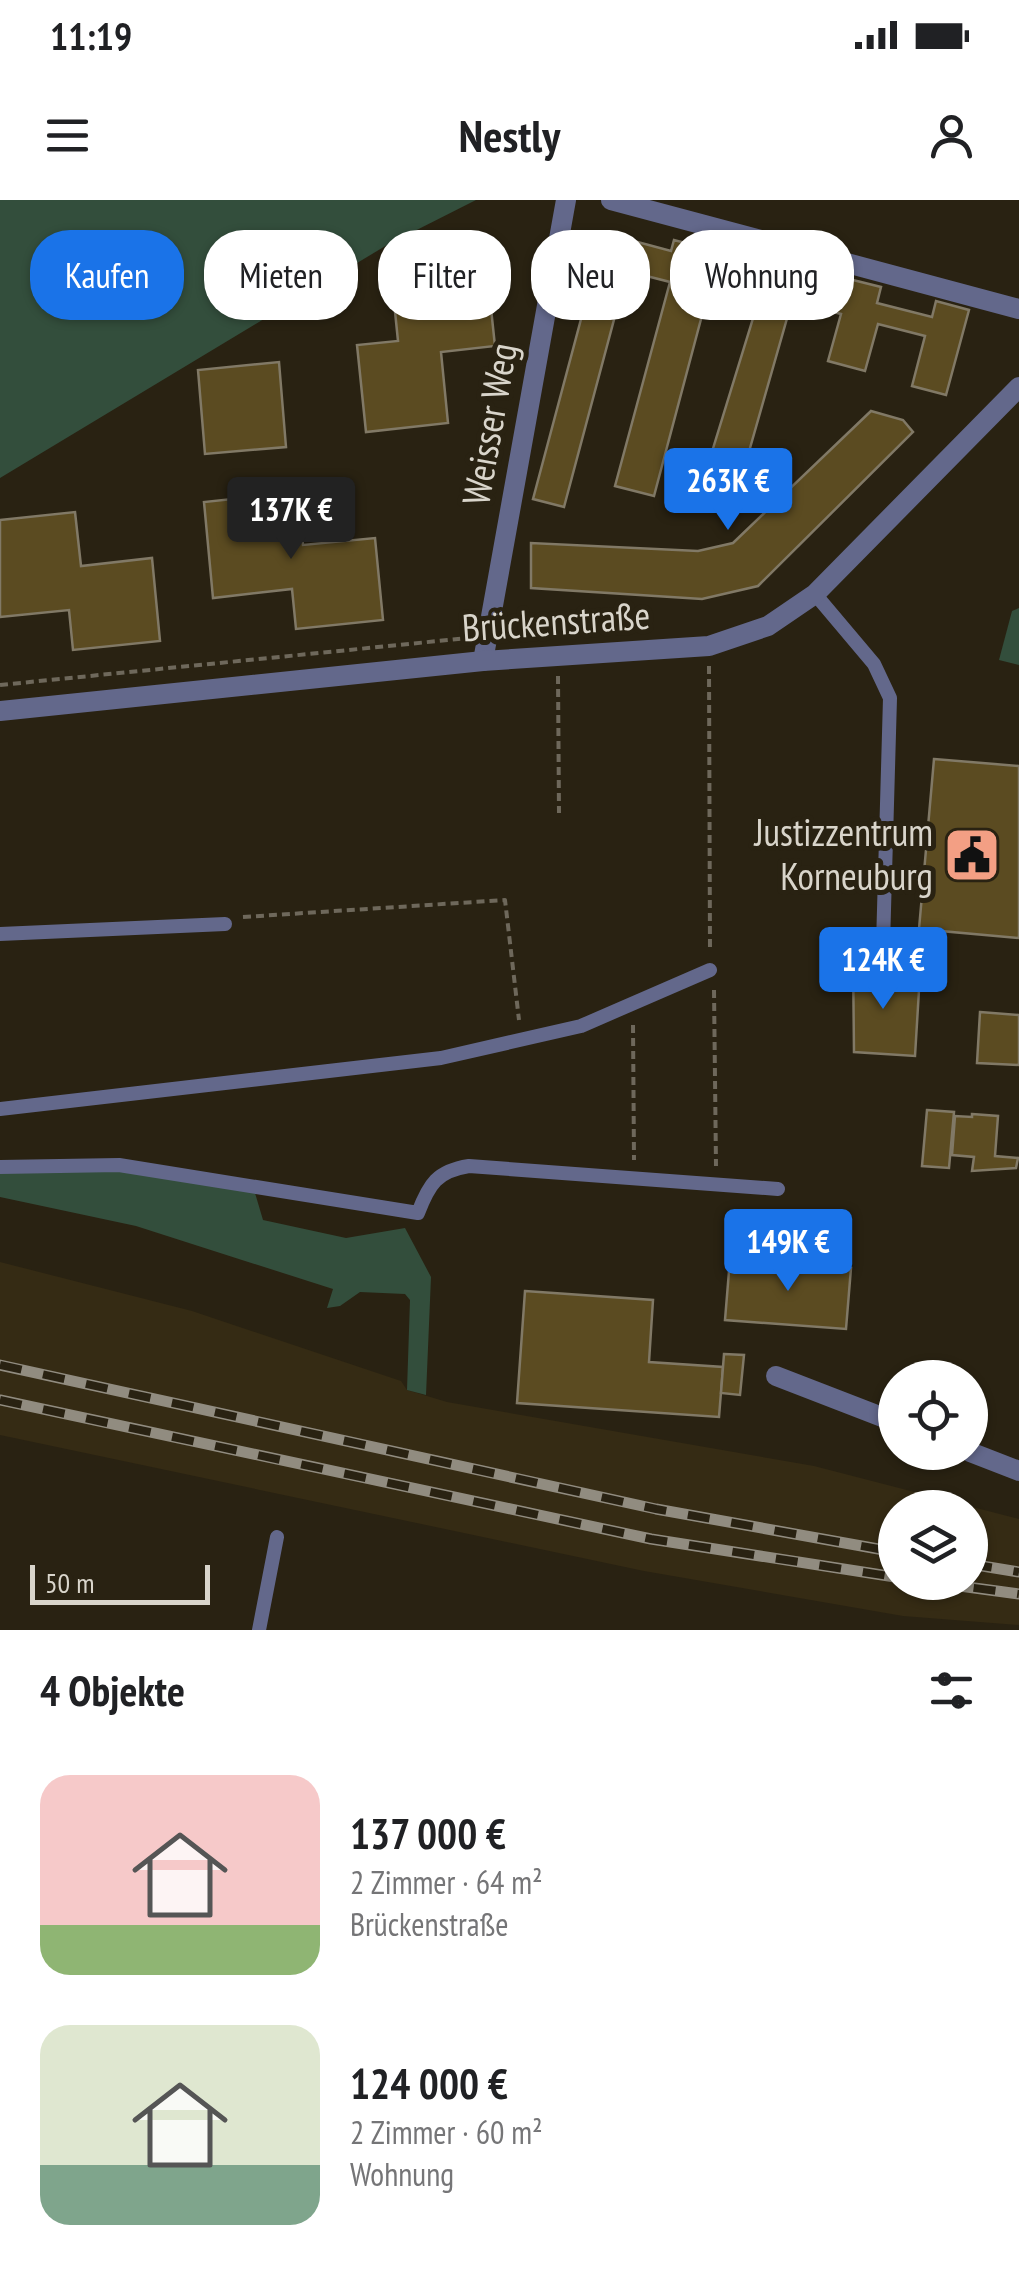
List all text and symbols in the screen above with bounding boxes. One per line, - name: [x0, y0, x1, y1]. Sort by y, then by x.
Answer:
- text: 11:19: [50, 11, 132, 60]
- text: Nestly: [459, 106, 560, 164]
- icon: menu: [40, 108, 95, 163]
- icon: person: [924, 108, 979, 163]
- chip: Kaufen: [30, 230, 184, 320]
- chip: Mieten: [204, 230, 358, 320]
- chip: Filter: [378, 230, 511, 320]
- chip: Neu: [531, 230, 650, 320]
- chip: Wohnung: [670, 230, 854, 320]
- street label: Weisser Weg: [450, 339, 527, 508]
- pin: 263K €: [647, 448, 809, 533]
- text: 263K €: [686, 459, 770, 501]
- pin: 137K €: [210, 477, 372, 562]
- text: 137K €: [249, 488, 333, 530]
- street label: Brückenstraße: [460, 589, 651, 652]
- place label: Justizzentrum Korneuburg: [753, 807, 933, 900]
- public building icon: Justizzentrum Korneuburg: [942, 825, 1002, 885]
- pin: 124K €: [802, 927, 964, 1012]
- text: 124K €: [841, 938, 925, 980]
- pin: 149K €: [707, 1209, 869, 1294]
- text: 149K €: [746, 1220, 830, 1262]
- map controls: [878, 1360, 988, 1600]
- button: locate: [878, 1360, 988, 1470]
- button: layers: [878, 1490, 988, 1600]
- scale bar: [30, 1560, 210, 1604]
- text: 50 m: [45, 1564, 94, 1601]
- text: 4 Objekte: [40, 1663, 185, 1718]
- icon: filters: [924, 1663, 979, 1718]
- text: 137 000 €: [350, 1806, 506, 1861]
- icon: home: [120, 1815, 240, 1935]
- text: 2 Zimmer · 64 m²: [350, 1861, 543, 1903]
- text: Brückenstraße: [350, 1903, 509, 1945]
- text: 124 000 €: [350, 2056, 508, 2111]
- icon: home: [120, 2065, 240, 2185]
- text: 2 Zimmer · 60 m²: [350, 2111, 543, 2153]
- text: Wohnung: [350, 2153, 454, 2195]

